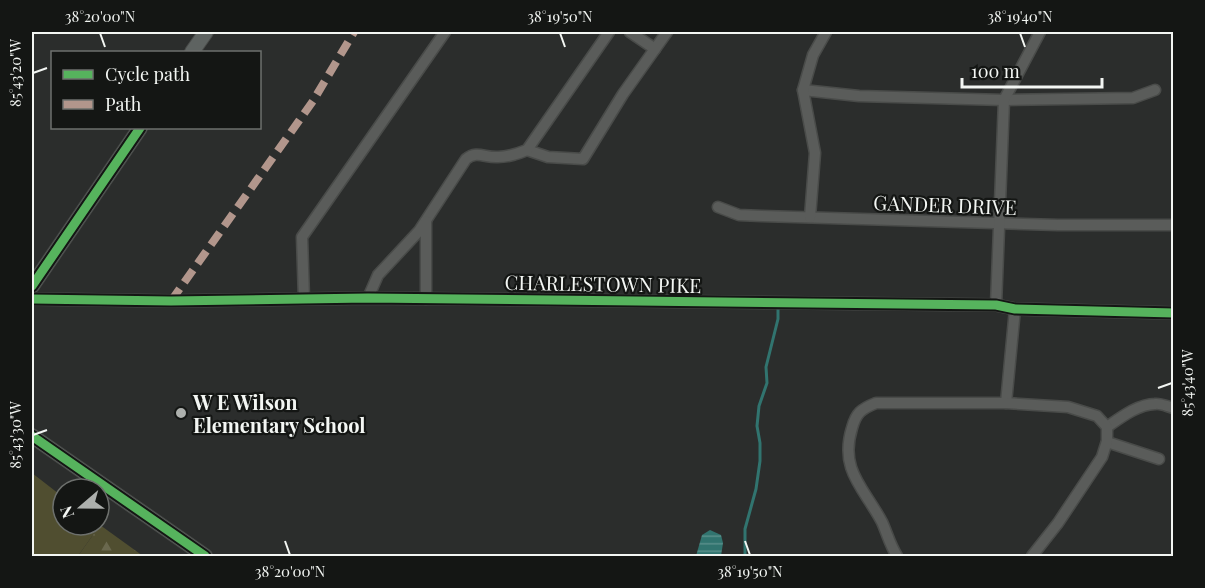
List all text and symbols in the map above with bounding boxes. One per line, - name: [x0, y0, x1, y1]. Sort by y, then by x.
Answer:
- text: 38°20'00"N: [65, 6, 136, 26]
- text: 38°19'50"N: [527, 6, 593, 26]
- text: 38°19'40"N: [987, 6, 1053, 26]
- text: 85°43'20"W: [5, 39, 25, 107]
- legend: [51, 51, 261, 129]
- scale bar: [962, 51, 1102, 89]
- text: 100 m: [971, 59, 1020, 83]
- text: Cycle path: [105, 62, 190, 86]
- text: Path: [105, 92, 142, 116]
- street label: GANDER DRIVE: [873, 188, 1017, 220]
- street label: CHARLESTOWN PIKE: [504, 268, 702, 298]
- text: 85°43'40"W: [1177, 349, 1197, 417]
- place label: W E Wilson Elementary School: [192, 388, 366, 438]
- text: 85°43'30"W: [5, 401, 25, 469]
- marker: W E Wilson Elementary School: [174, 406, 188, 420]
- north arrow: [51, 477, 111, 537]
- text: N: [54, 503, 78, 521]
- text: 38°20'00"N: [255, 561, 326, 581]
- text: 38°19'50"N: [717, 561, 783, 581]

